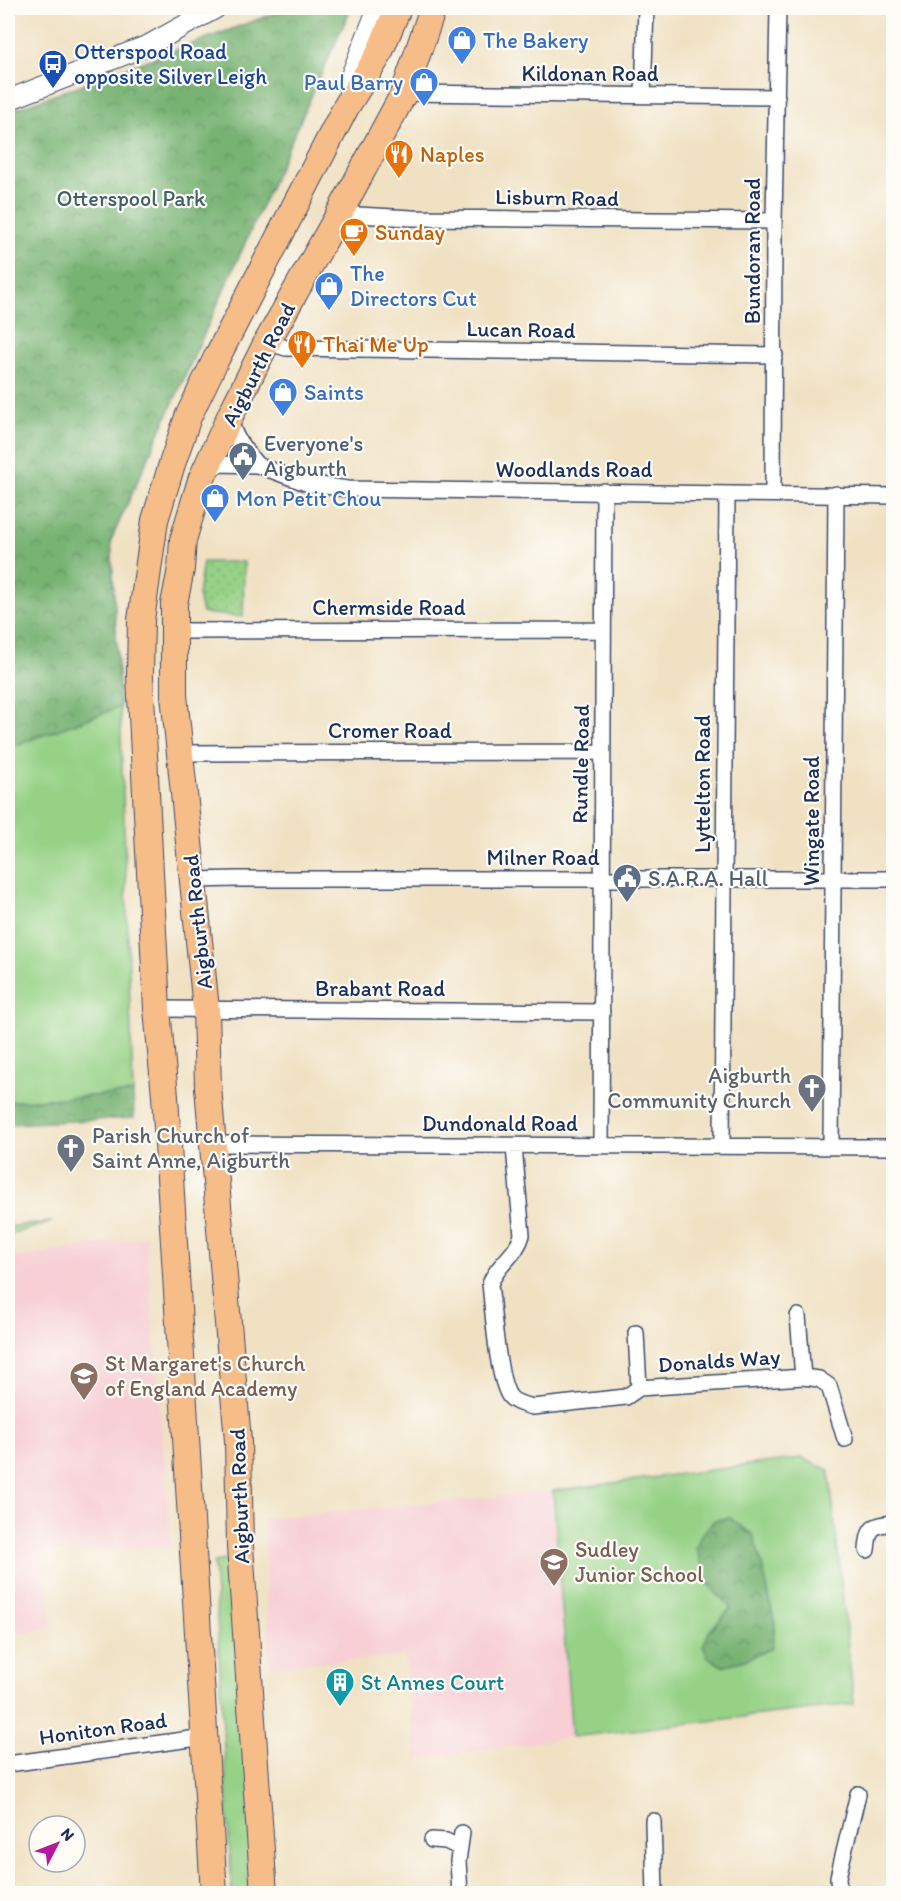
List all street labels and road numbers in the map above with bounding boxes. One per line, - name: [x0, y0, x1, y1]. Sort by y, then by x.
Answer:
- street label: Kildonan Road: [521, 60, 659, 87]
- street label: Bundoran Road: [739, 178, 766, 324]
- street label: Lisburn Road: [495, 183, 619, 212]
- street label: Aigburth Road: [216, 298, 301, 431]
- street label: Lucan Road: [466, 315, 576, 344]
- street label: Woodlands Road: [496, 456, 652, 483]
- street label: Chermside Road: [312, 594, 466, 621]
- street label: Rundle Road: [566, 704, 595, 824]
- street label: Lyttelton Road: [689, 715, 716, 853]
- street label: Cromer Road: [328, 717, 452, 744]
- street label: Wingate Road: [798, 756, 825, 886]
- street label: Milner Road: [486, 844, 600, 871]
- street label: Aigburth Road: [177, 853, 218, 991]
- street label: Brabant Road: [315, 975, 445, 1002]
- street label: Dundonald Road: [422, 1110, 578, 1137]
- street label: Donalds Way: [657, 1343, 782, 1378]
- street label: Aigburth Road: [224, 1428, 255, 1564]
- street label: Honiton Road: [37, 1706, 169, 1751]

